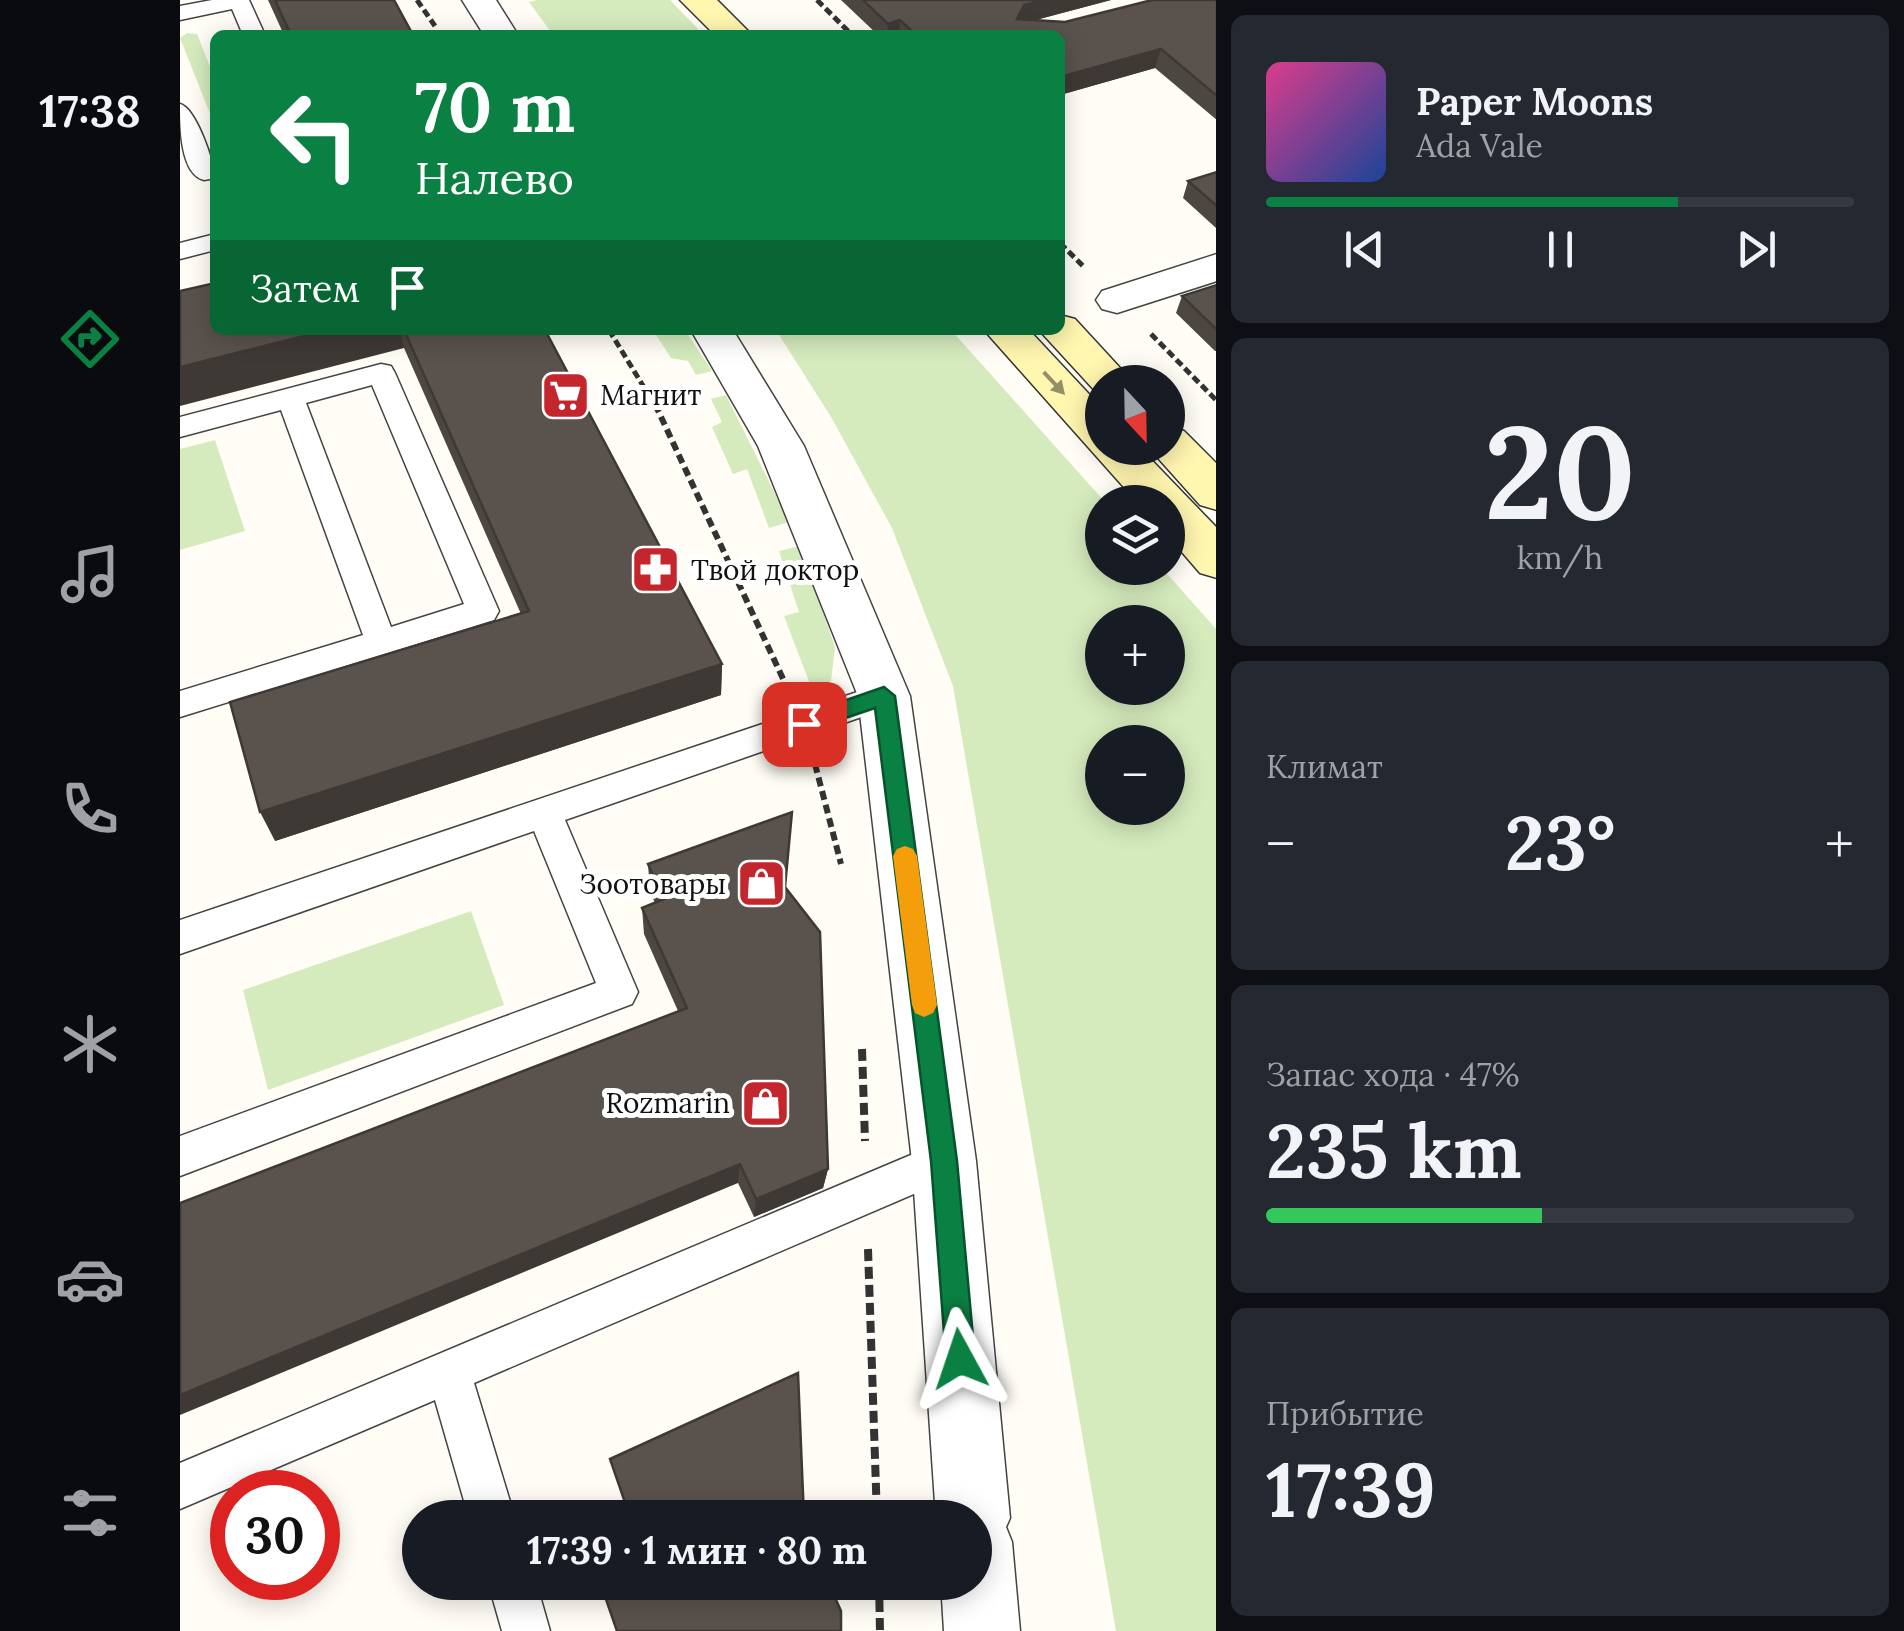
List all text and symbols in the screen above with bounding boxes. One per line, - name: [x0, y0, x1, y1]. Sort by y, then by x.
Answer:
- text: 70 m: [415, 62, 575, 151]
- icon: left: [250, 70, 380, 200]
- text: Paper Moons: [1416, 77, 1653, 125]
- text: 17:38: [39, 82, 141, 139]
- text: Ada Vale: [1416, 125, 1543, 166]
- text: Налево: [415, 149, 574, 206]
- icon: previous: [1337, 222, 1392, 277]
- icon: pause: [1533, 222, 1588, 277]
- icon: next: [1729, 222, 1784, 277]
- icon: arrive: [380, 260, 435, 315]
- text: Затем: [250, 264, 360, 312]
- icon: directions: [55, 304, 125, 374]
- north arrow: [1085, 365, 1185, 465]
- map controls: [1085, 365, 1185, 825]
- supermarket icon: Магнит: [539, 369, 591, 421]
- one-way arrow: [1042, 371, 1065, 395]
- place label: Магнит: [600, 377, 701, 413]
- text: 20: [1484, 388, 1636, 555]
- button: layers: [1085, 485, 1185, 585]
- text: km/h: [1517, 537, 1603, 578]
- icon: music: [55, 539, 125, 609]
- pharmacy icon: Твой доктор: [630, 544, 682, 596]
- place label: Твой доктор: [691, 552, 859, 588]
- button: +: [1085, 605, 1185, 705]
- pin: [762, 682, 847, 767]
- icon: arrive: [777, 697, 832, 752]
- button: −: [1085, 725, 1185, 825]
- text: Климат: [1266, 746, 1383, 787]
- icon: phone: [55, 774, 125, 844]
- text: 23°: [1505, 795, 1615, 891]
- text: −: [1266, 809, 1295, 879]
- text: +: [1825, 809, 1854, 879]
- shop icon: Зоотовары: [735, 858, 787, 910]
- place label: Зоотовары: [579, 866, 726, 902]
- icon: climate: [55, 1009, 125, 1079]
- text: Запас хода · 47%: [1266, 1054, 1520, 1095]
- shop icon: Rozmarin: [739, 1077, 791, 1129]
- place label: Rozmarin: [606, 1085, 730, 1121]
- text: 235 km: [1266, 1103, 1522, 1199]
- icon: car: [55, 1244, 125, 1314]
- position arrow: [908, 1307, 1012, 1411]
- text: Прибытие: [1266, 1393, 1424, 1434]
- text: 17:39: [1266, 1442, 1436, 1538]
- speed limit sign: 30: [210, 1470, 340, 1600]
- icon: filters: [55, 1478, 125, 1548]
- text: 17:39 · 1 мин · 80 m: [527, 1526, 867, 1574]

